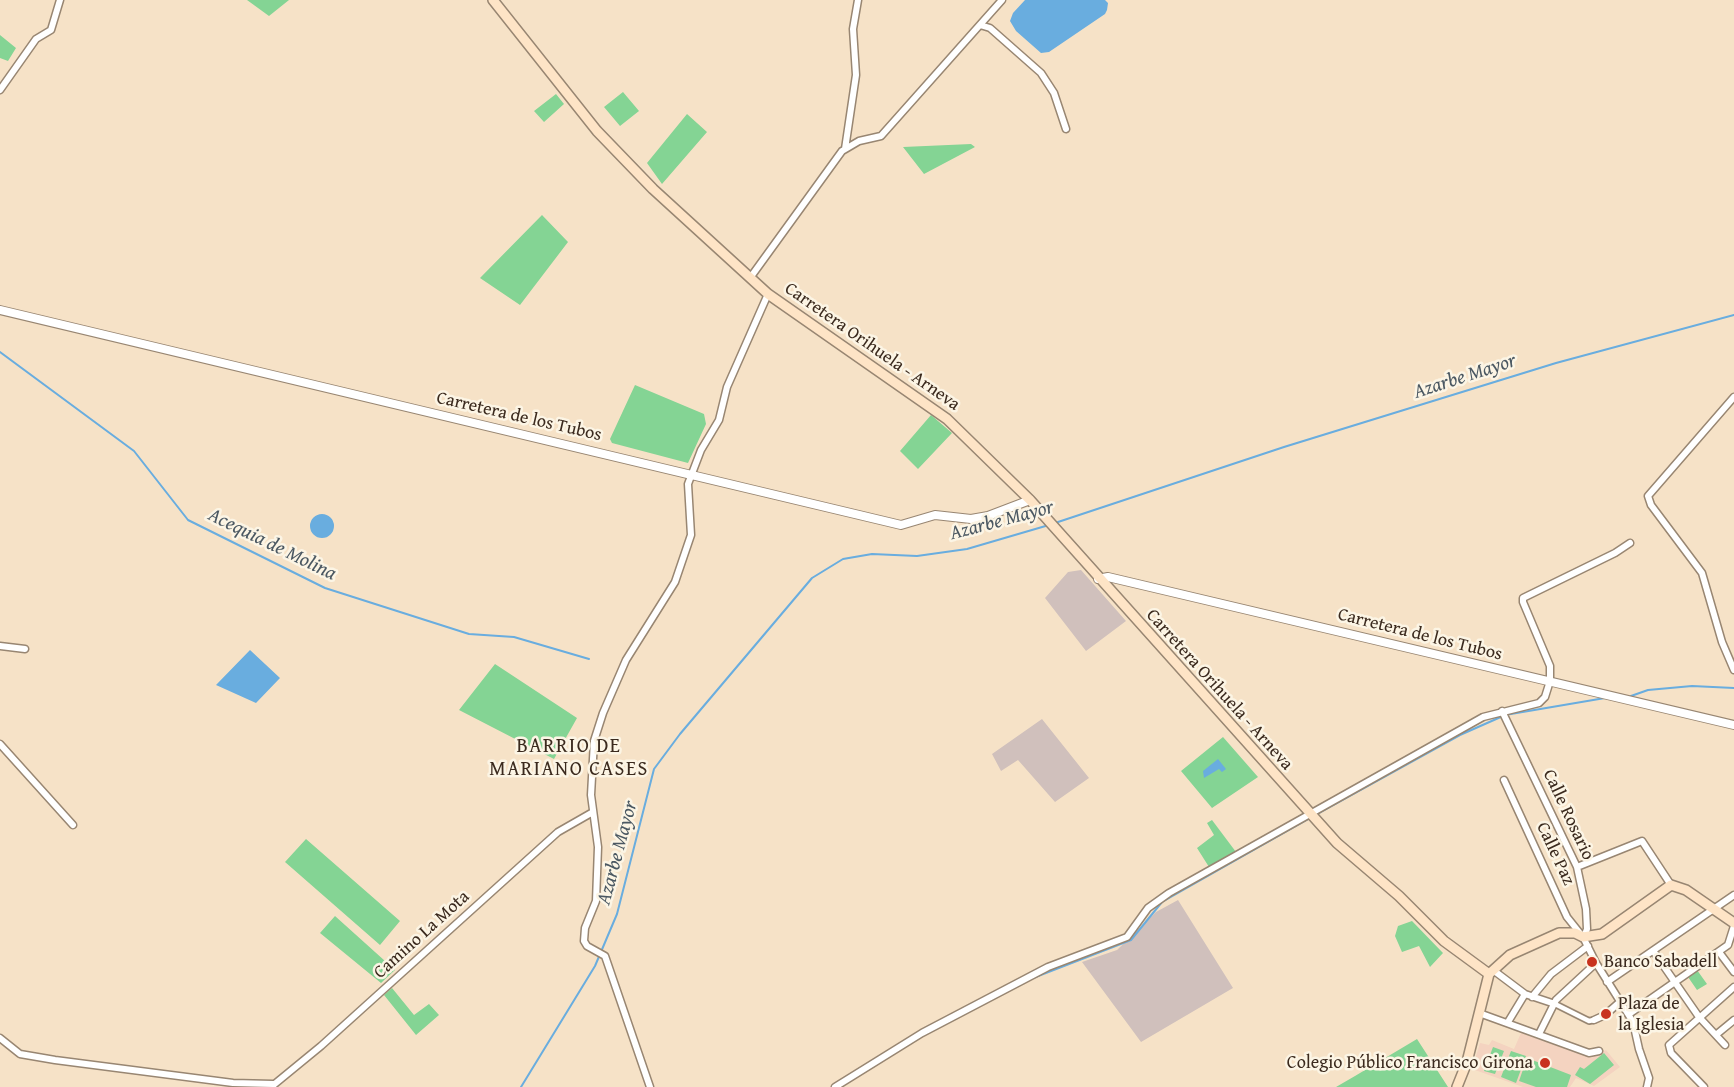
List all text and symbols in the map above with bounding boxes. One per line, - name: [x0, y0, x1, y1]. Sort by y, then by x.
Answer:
- street label: Carretera Orihuela - Arneva: [780, 278, 964, 416]
- water label: Azarbe Mayor: [1411, 349, 1519, 405]
- street label: Carretera de los Tubos: [434, 388, 604, 446]
- water label: Azarbe Mayor: [947, 496, 1057, 546]
- water label: Acequia de Molina: [204, 504, 340, 586]
- street label: Carretera de los Tubos: [1336, 604, 1504, 666]
- street label: Carretera Orihuela - Arneva: [1141, 605, 1297, 775]
- district label: BARRIO DE MARIANO CASES: [489, 735, 649, 782]
- street label: Calle Rosario: [1538, 766, 1598, 864]
- water label: Azarbe Mayor: [593, 798, 643, 908]
- street label: Calle Paz: [1531, 819, 1579, 889]
- street label: Camino La Mota: [370, 886, 474, 984]
- place label: Banco Sabadell: [1604, 951, 1717, 973]
- marker: Banco Sabadell: [1585, 955, 1599, 969]
- place label: Plaza de la Iglesia: [1618, 993, 1684, 1036]
- marker: Plaza de la Iglesia: [1599, 1007, 1613, 1021]
- place label: Colegio Público Francisco Girona: [1287, 1052, 1533, 1074]
- marker: Colegio Público Francisco Girona: [1538, 1056, 1552, 1070]

